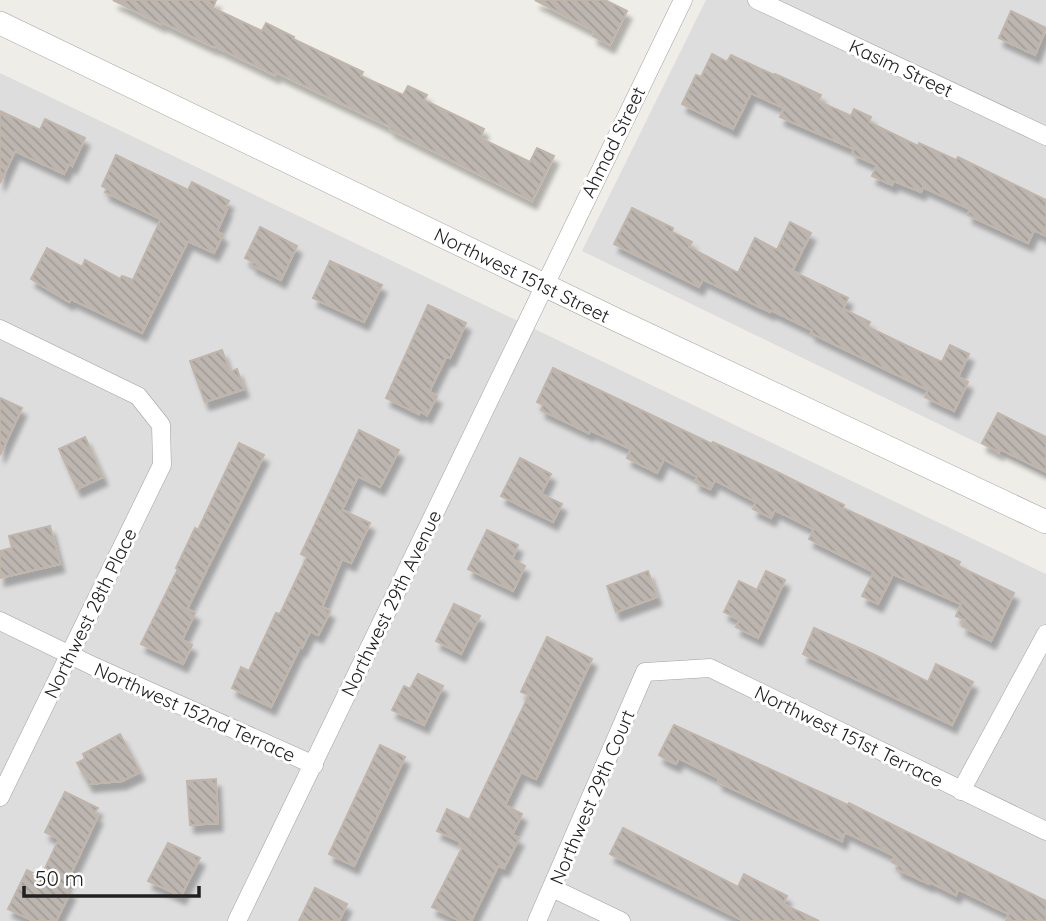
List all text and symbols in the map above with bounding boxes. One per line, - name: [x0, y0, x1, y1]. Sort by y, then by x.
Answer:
- street label: Kasim Street: [845, 34, 957, 102]
- street label: Ahmad Street: [576, 83, 650, 201]
- street label: Northwest 151st Street: [430, 222, 614, 328]
- street label: Northwest 29th Avenue: [336, 506, 446, 700]
- street label: Northwest 28th Place: [38, 524, 142, 702]
- street label: Northwest 152nd Terrace: [91, 657, 299, 767]
- street label: Northwest 151st Terrace: [751, 680, 947, 792]
- street label: Northwest 29th Court: [544, 706, 640, 888]
- scale bar: [24, 855, 200, 899]
- text: 50 m: [35, 865, 84, 891]

